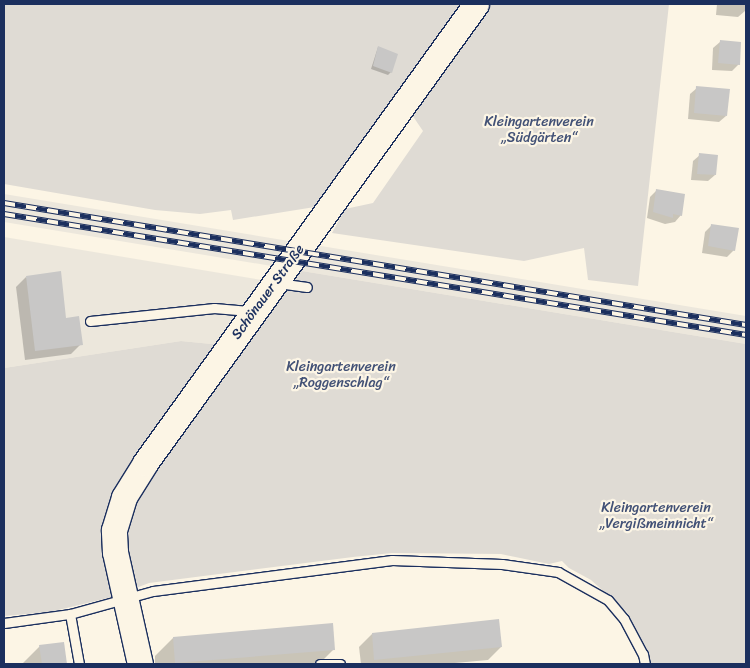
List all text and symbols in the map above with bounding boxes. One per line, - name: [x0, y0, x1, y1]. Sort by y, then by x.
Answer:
- park label: Kleingartenverein „Südgärten“: [484, 114, 594, 146]
- street label: Schönauer Straße: [228, 241, 308, 343]
- park label: Kleingartenverein „Roggenschlag“: [286, 359, 396, 392]
- park label: Kleingartenverein „Vergißmeinnicht“: [600, 500, 712, 532]

